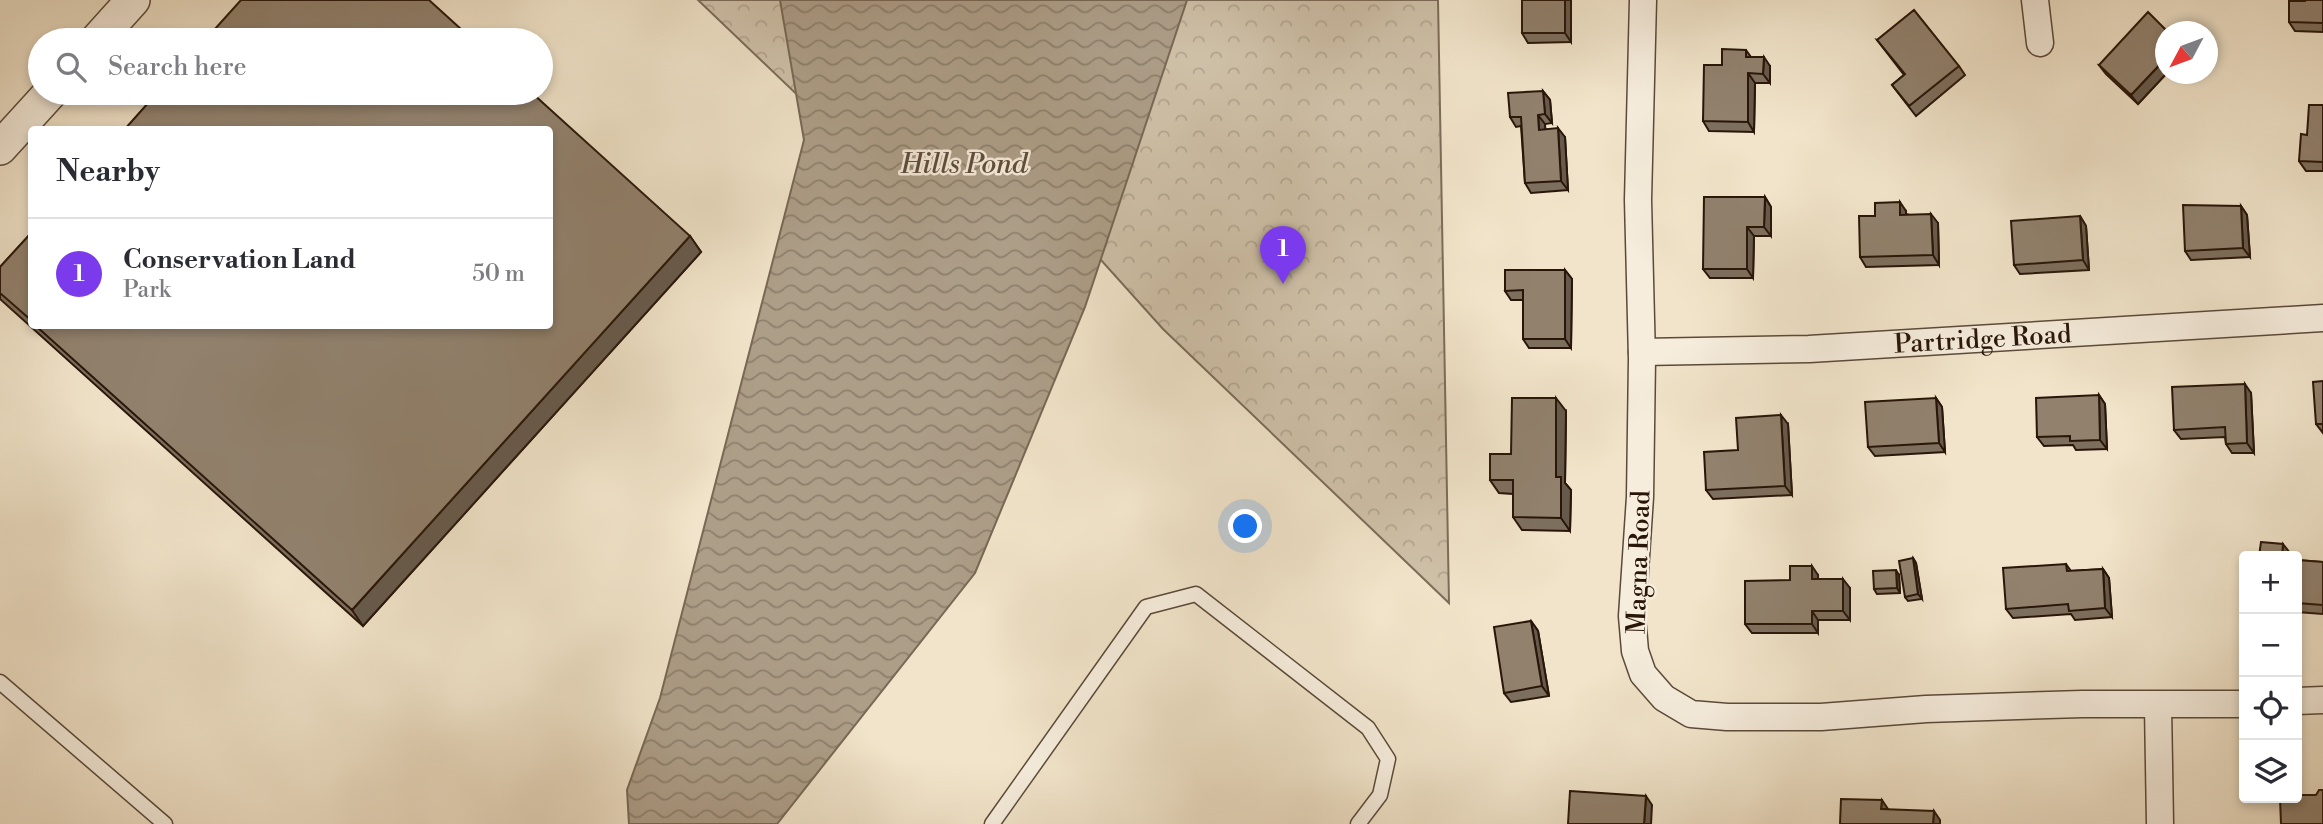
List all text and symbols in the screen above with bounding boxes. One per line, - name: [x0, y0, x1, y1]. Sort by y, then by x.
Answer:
- north arrow: [2155, 21, 2218, 84]
- search box: [28, 28, 553, 105]
- icon: search: [52, 48, 90, 86]
- text: Search here: [108, 51, 247, 83]
- water label: Hills Pond: [899, 147, 1029, 182]
- text: Nearby: [56, 153, 160, 191]
- pin: 1: [1260, 226, 1306, 284]
- text: Conservation Land: [123, 244, 356, 276]
- text: 1: [73, 260, 85, 288]
- text: 50 m: [472, 260, 525, 288]
- text: Park: [123, 276, 171, 304]
- street label: Partridge Road: [1893, 318, 2073, 361]
- street label: Magna Road: [1620, 489, 1658, 635]
- your location: [1228, 509, 1262, 543]
- map controls: [2239, 551, 2302, 803]
- button: +: [2239, 551, 2302, 614]
- button: −: [2239, 614, 2302, 677]
- button: locate: [2239, 677, 2302, 740]
- button: layers: [2239, 740, 2302, 803]

